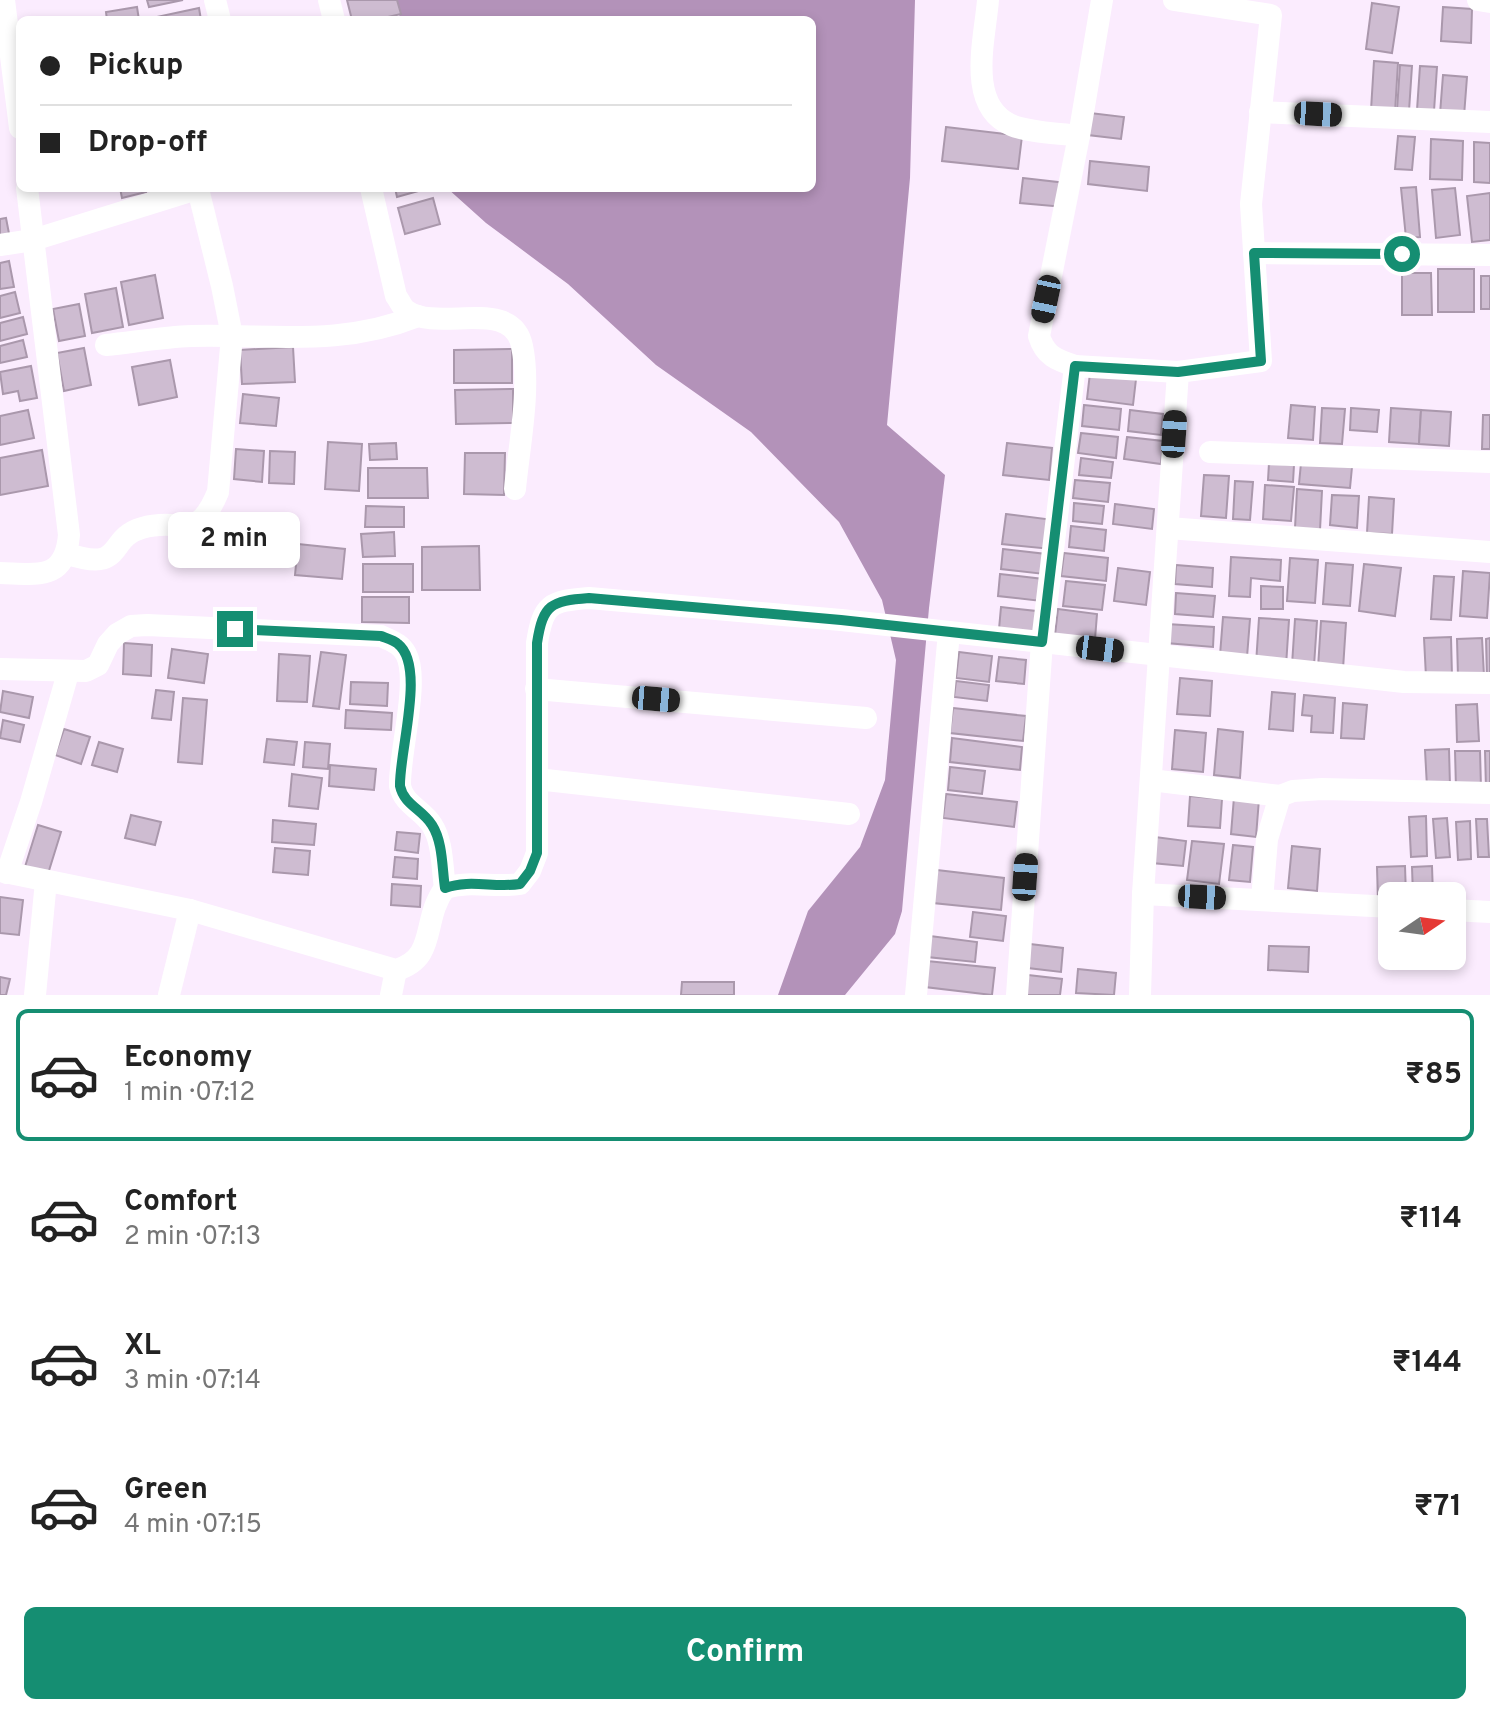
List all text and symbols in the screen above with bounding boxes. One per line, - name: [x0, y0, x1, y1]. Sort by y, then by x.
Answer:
- text: Pickup: [88, 48, 183, 85]
- car: [1293, 101, 1343, 127]
- text: Drop-off: [88, 125, 207, 162]
- route start: [1384, 236, 1420, 272]
- car: [1029, 273, 1063, 325]
- car: [1160, 409, 1188, 459]
- callout: 2 min: [169, 513, 301, 569]
- text: 2 min: [200, 523, 268, 556]
- route end: [217, 611, 253, 647]
- car: [1075, 634, 1125, 664]
- car: [631, 685, 681, 713]
- car: [1011, 852, 1039, 902]
- north arrow: [1378, 882, 1466, 970]
- map controls: [1378, 882, 1466, 970]
- car: [1177, 884, 1227, 910]
- icon: car: [28, 1039, 100, 1111]
- text: Economy: [124, 1040, 252, 1077]
- text: ₹85: [1405, 1057, 1462, 1094]
- text: 1 min · 07:12: [124, 1077, 255, 1110]
- icon: car: [28, 1183, 100, 1255]
- text: Comfort: [124, 1184, 237, 1221]
- text: ₹114: [1399, 1201, 1462, 1238]
- text: 2 min · 07:13: [124, 1221, 261, 1254]
- icon: car: [28, 1327, 100, 1399]
- text: XL: [124, 1328, 161, 1365]
- text: ₹144: [1392, 1345, 1462, 1382]
- text: 3 min · 07:14: [124, 1365, 261, 1398]
- icon: car: [28, 1471, 100, 1543]
- text: Green: [124, 1472, 208, 1509]
- text: ₹71: [1414, 1489, 1462, 1526]
- text: 4 min · 07:15: [124, 1509, 262, 1542]
- button: Confirm: [24, 1607, 1466, 1699]

